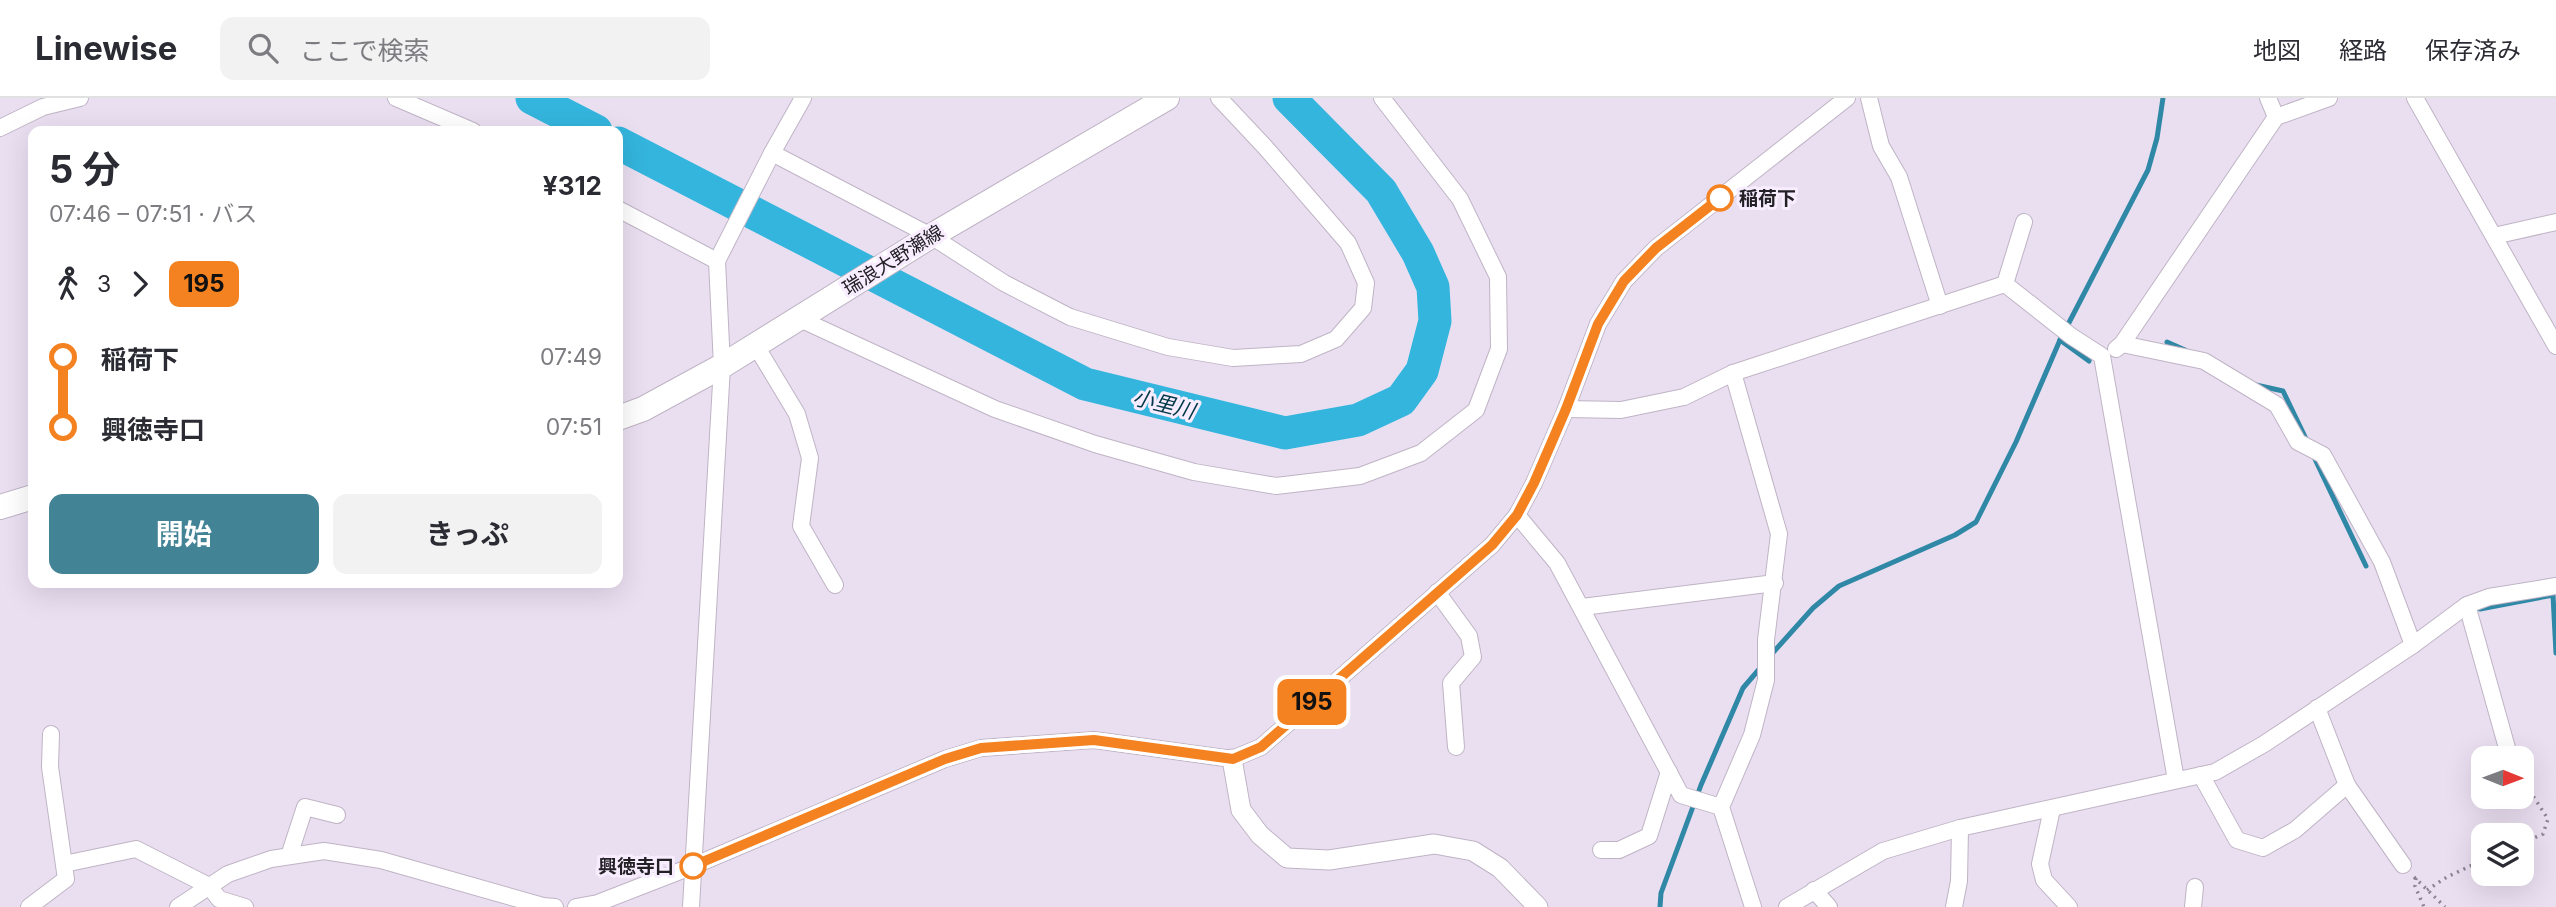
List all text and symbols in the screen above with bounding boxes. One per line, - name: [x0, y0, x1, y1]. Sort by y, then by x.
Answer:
- search box: [220, 17, 710, 80]
- text: Linewise: [35, 28, 178, 68]
- icon: search: [244, 29, 282, 67]
- text: ここで検索: [300, 35, 430, 66]
- text: 地図: [2253, 36, 2301, 65]
- text: 経路: [2339, 36, 2387, 65]
- text: 保存済み: [2425, 36, 2521, 65]
- text: 5 分: [49, 146, 120, 192]
- text: ¥312: [543, 170, 602, 201]
- marker: 稲荷下: [1707, 185, 1733, 211]
- place label: 稲荷下: [1739, 187, 1796, 210]
- text: 07:46 – 07:51 · バス: [49, 200, 257, 228]
- street label: 瑞浪大野瀬線: [839, 220, 947, 300]
- icon: walk: [49, 265, 87, 303]
- icon: forward: [121, 265, 159, 303]
- text: 195: [183, 269, 225, 298]
- text: 3: [97, 270, 111, 298]
- text: 07:49: [540, 343, 602, 371]
- text: 稲荷下: [101, 344, 179, 375]
- water label: 小里川: [1130, 384, 1200, 424]
- text: 07:51: [546, 413, 602, 441]
- text: 興徳寺口: [101, 414, 205, 445]
- button: 開始: [49, 494, 319, 574]
- button: きっぷ: [333, 494, 602, 574]
- line badge: 195: [1272, 679, 1352, 725]
- text: 195: [1291, 687, 1333, 716]
- north arrow: [2471, 746, 2534, 808]
- map controls: [2471, 746, 2534, 886]
- button: layers: [2471, 823, 2534, 886]
- marker: 興徳寺口: [680, 853, 706, 879]
- place label: 興徳寺口: [598, 855, 674, 878]

